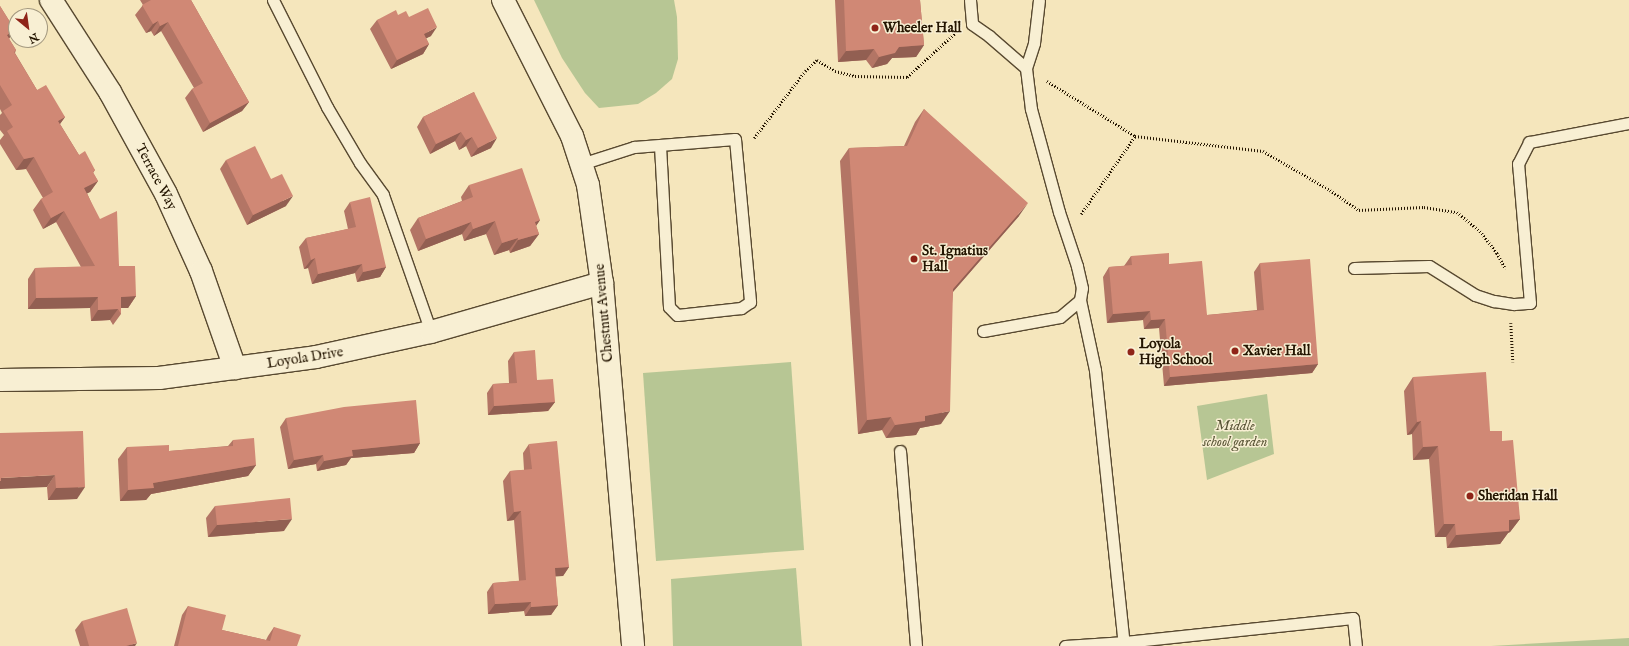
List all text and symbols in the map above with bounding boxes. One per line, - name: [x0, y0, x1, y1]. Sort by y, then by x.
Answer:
- north arrow: [8, 8, 48, 48]
- place label: Wheeler Hall: [883, 20, 961, 36]
- marker: Wheeler Hall: [870, 23, 880, 33]
- text: N: [26, 29, 41, 46]
- street label: Terrace Way: [132, 141, 180, 213]
- place label: St. Ignatius Hall: [922, 243, 988, 276]
- marker: St. Ignatius Hall: [909, 254, 919, 264]
- street label: Chestnut Avenue: [591, 263, 617, 363]
- place label: Loyola High School: [1139, 336, 1212, 368]
- place label: Xavier Hall: [1243, 343, 1310, 359]
- street label: Loyola Drive: [266, 344, 344, 372]
- marker: Xavier Hall: [1230, 346, 1240, 356]
- marker: Loyola High School: [1126, 347, 1136, 357]
- park label: Middle school garden: [1203, 418, 1267, 450]
- place label: Sheridan Hall: [1478, 488, 1558, 504]
- marker: Sheridan Hall: [1465, 491, 1475, 501]

